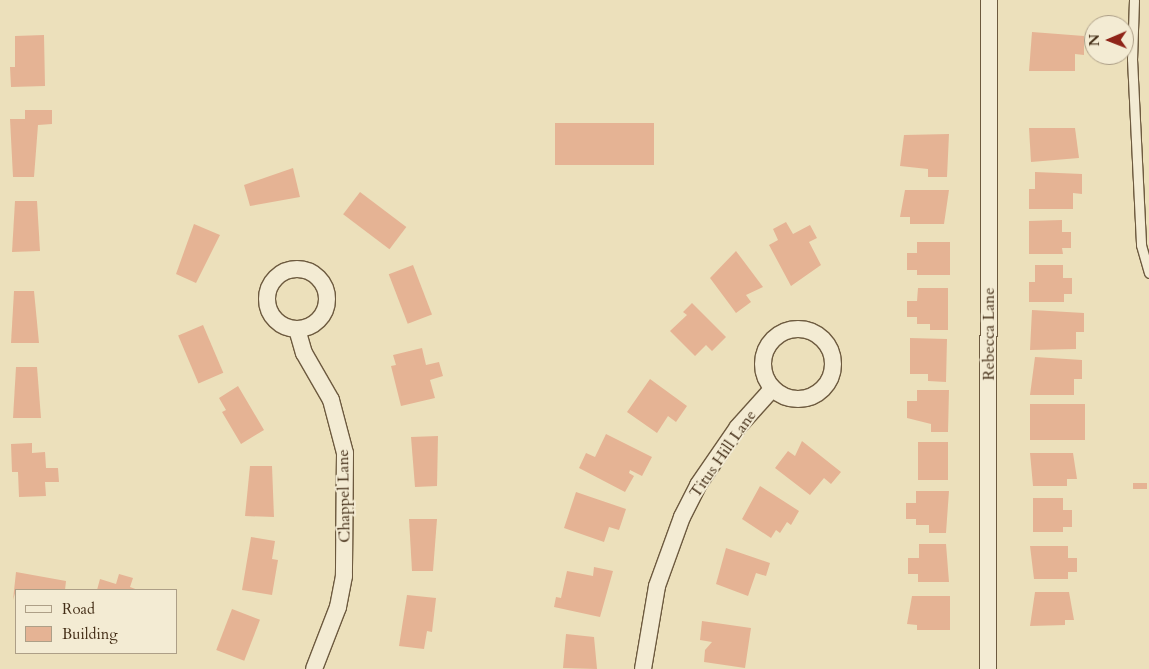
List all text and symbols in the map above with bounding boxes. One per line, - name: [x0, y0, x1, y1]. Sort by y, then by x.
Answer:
- north arrow: [1084, 15, 1134, 65]
- text: N: [1085, 34, 1104, 46]
- street label: Rebecca Lane: [979, 288, 999, 380]
- street label: Titus Hill Lane: [686, 406, 760, 502]
- street label: Chappel Lane: [334, 449, 354, 543]
- legend: [15, 589, 178, 654]
- text: Road: [62, 599, 95, 619]
- text: Building: [62, 624, 118, 644]

